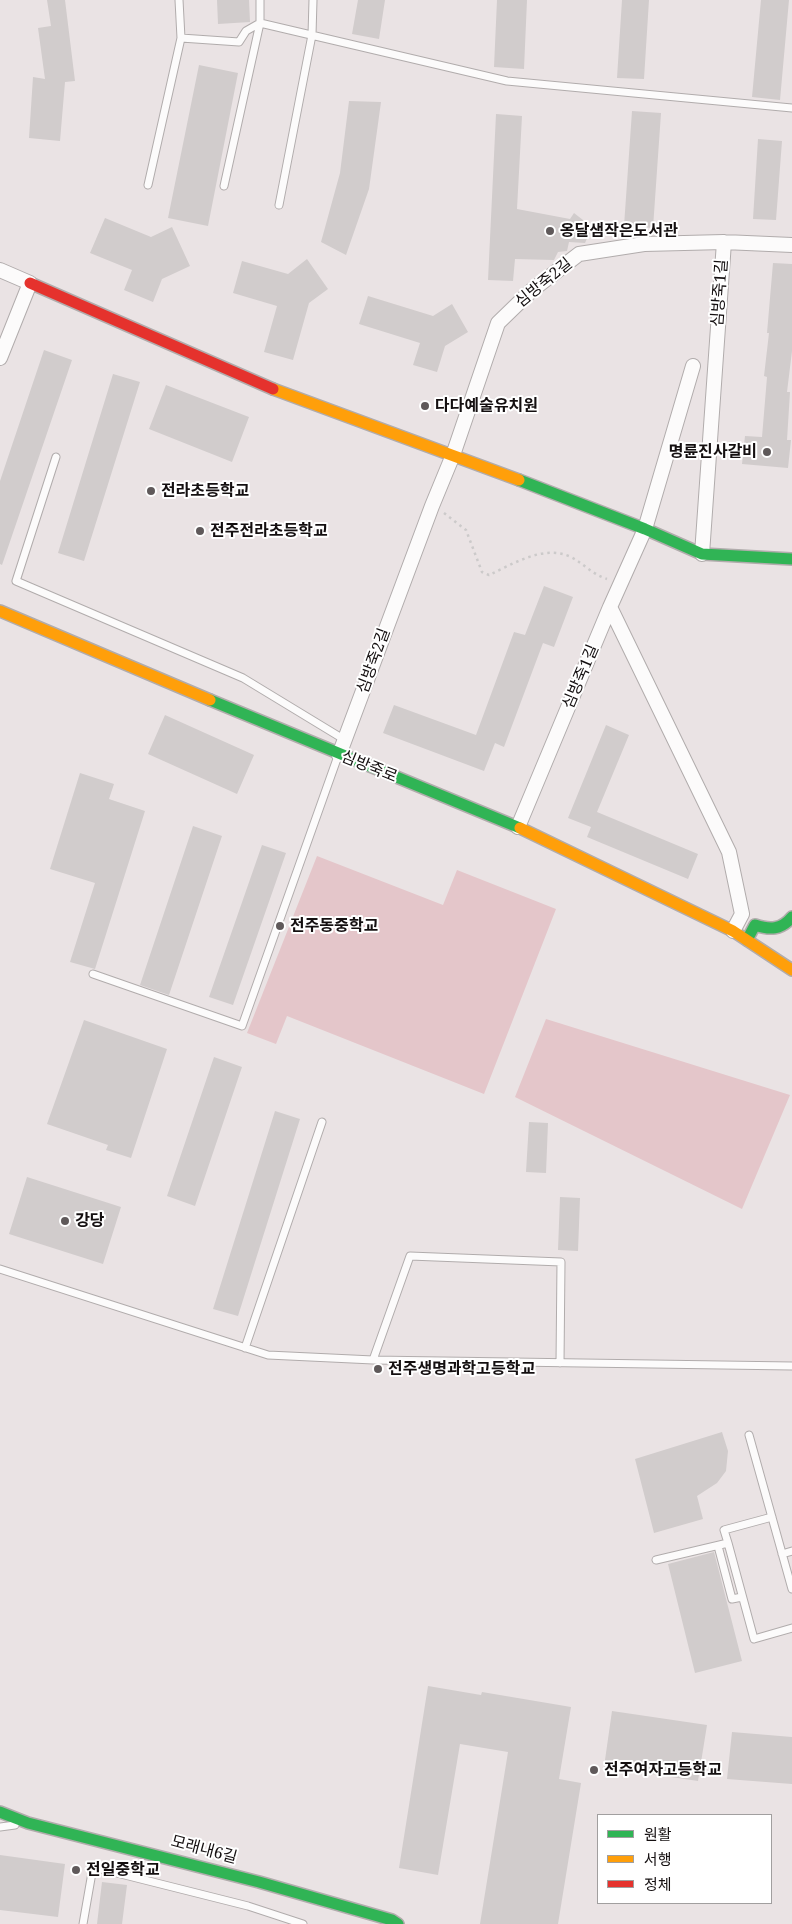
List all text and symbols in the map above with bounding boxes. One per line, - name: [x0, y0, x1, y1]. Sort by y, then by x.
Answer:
- place label: 옹달샘작은도서관: [560, 221, 678, 241]
- marker: 옹달샘작은도서관: [544, 225, 556, 237]
- street label: 심방죽2길: [512, 254, 576, 312]
- street label: 심방죽1길: [708, 259, 732, 327]
- place label: 다다예술유치원: [435, 396, 538, 416]
- marker: 다다예술유치원: [419, 400, 431, 412]
- place label: 명륜진사갈비: [669, 442, 757, 462]
- marker: 명륜진사갈비: [761, 446, 773, 458]
- place label: 전라초등학교: [161, 481, 249, 501]
- marker: 전라초등학교: [145, 485, 157, 497]
- place label: 전주전라초등학교: [210, 521, 328, 541]
- marker: 전주전라초등학교: [194, 525, 206, 537]
- street label: 심방죽2길: [353, 626, 395, 696]
- street label: 심방죽1길: [559, 642, 603, 712]
- street label: 심방죽로: [338, 747, 400, 787]
- place label: 전주동중학교: [290, 916, 378, 936]
- marker: 전주동중학교: [274, 920, 286, 932]
- place label: 강당: [75, 1211, 104, 1231]
- marker: 강당: [59, 1215, 71, 1227]
- place label: 전주생명과학고등학교: [388, 1359, 535, 1379]
- marker: 전주생명과학고등학교: [372, 1363, 384, 1375]
- place label: 전주여자고등학교: [604, 1760, 722, 1780]
- marker: 전주여자고등학교: [588, 1764, 600, 1776]
- legend: [597, 1814, 772, 1904]
- text: 원활: [644, 1824, 672, 1844]
- street label: 모래내6길: [169, 1832, 239, 1868]
- text: 서행: [644, 1849, 672, 1869]
- place label: 전일중학교: [86, 1860, 160, 1880]
- marker: 전일중학교: [70, 1864, 82, 1876]
- text: 정체: [644, 1874, 672, 1894]

